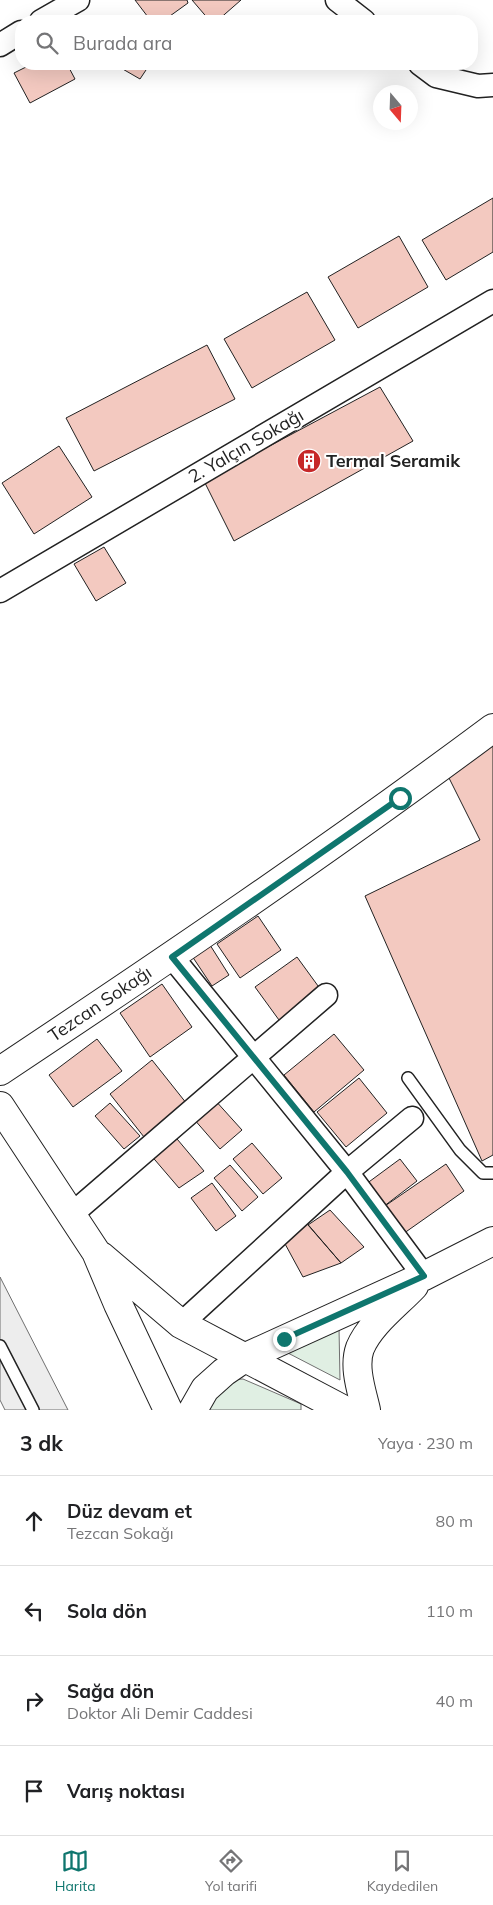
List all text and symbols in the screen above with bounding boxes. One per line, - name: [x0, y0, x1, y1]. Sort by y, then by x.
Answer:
- search box: [15, 15, 478, 70]
- icon: search: [33, 29, 61, 57]
- text: Burada ara: [73, 31, 172, 55]
- north arrow: [373, 85, 418, 130]
- street label: 2. Yalçın Sokağı: [184, 403, 307, 488]
- building icon: Termal Seramik: [296, 448, 322, 474]
- place label: Termal Seramik: [326, 449, 461, 472]
- route start: [389, 787, 412, 810]
- street label: Tezcan Sokağı: [44, 961, 156, 1047]
- route end: [273, 1328, 296, 1351]
- text: 3 dk: [20, 1430, 63, 1456]
- text: Yaya · 230 m: [378, 1433, 473, 1453]
- text: Düz devam et: [67, 1499, 192, 1523]
- icon: ahead: [20, 1507, 48, 1535]
- text: 80 m: [436, 1511, 473, 1531]
- text: Tezcan Sokağı: [67, 1523, 174, 1543]
- icon: left: [20, 1597, 48, 1625]
- text: Sola dön: [67, 1599, 147, 1623]
- text: 110 m: [426, 1601, 473, 1621]
- text: Sağa dön: [67, 1679, 154, 1703]
- icon: right: [20, 1687, 48, 1715]
- text: 40 m: [436, 1691, 473, 1711]
- text: Doktor Ali Demir Caddesi: [67, 1703, 253, 1723]
- icon: arrive: [20, 1777, 48, 1805]
- text: Varış noktası: [67, 1779, 185, 1803]
- tab: Harita: [55, 1847, 96, 1895]
- tab: Yol tarifi: [205, 1847, 257, 1895]
- tab: Kaydedilen: [367, 1847, 438, 1895]

